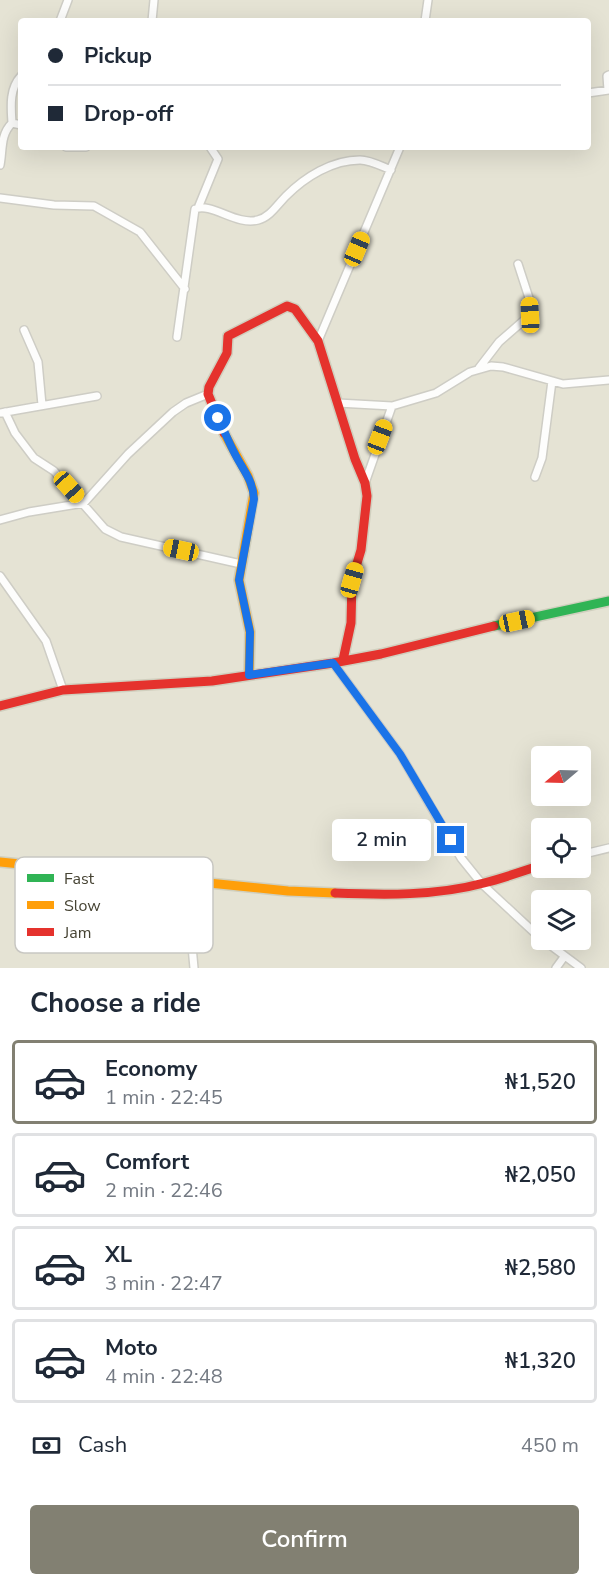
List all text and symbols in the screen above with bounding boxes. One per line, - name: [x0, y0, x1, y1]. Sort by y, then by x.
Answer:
- text: Pickup: [84, 41, 152, 71]
- text: Drop-off: [84, 99, 173, 129]
- car: [342, 229, 372, 269]
- car: [520, 297, 540, 333]
- route start: [204, 404, 231, 431]
- car: [365, 417, 395, 457]
- car: [50, 468, 88, 506]
- car: [162, 537, 200, 563]
- car: [338, 560, 366, 600]
- car: [498, 608, 536, 634]
- north arrow: [531, 746, 591, 806]
- map controls: [531, 746, 591, 950]
- button: locate: [531, 818, 591, 878]
- callout: 2 min: [331, 819, 430, 861]
- text: 2 min: [356, 826, 407, 853]
- route end: [437, 826, 464, 853]
- legend: [15, 857, 213, 953]
- text: Fast: [64, 868, 95, 890]
- button: layers: [531, 890, 591, 950]
- text: Slow: [64, 895, 101, 917]
- text: Jam: [63, 922, 91, 944]
- text: Choose a ride: [30, 985, 201, 1022]
- text: Economy: [105, 1054, 197, 1084]
- icon: car: [33, 1055, 87, 1109]
- text: ₦1,520: [505, 1067, 576, 1097]
- text: 1 min · 22:45: [105, 1084, 223, 1111]
- text: Comfort: [105, 1147, 189, 1177]
- icon: car: [33, 1148, 87, 1202]
- text: ₦2,050: [505, 1160, 576, 1190]
- text: 2 min · 22:46: [105, 1177, 223, 1204]
- text: XL: [105, 1240, 132, 1270]
- icon: car: [33, 1241, 87, 1295]
- text: ₦2,580: [505, 1253, 576, 1283]
- text: 3 min · 22:47: [105, 1270, 223, 1297]
- text: Moto: [105, 1333, 158, 1363]
- icon: car: [33, 1334, 87, 1388]
- text: ₦1,320: [505, 1346, 576, 1376]
- text: 4 min · 22:48: [105, 1363, 223, 1390]
- icon: cash: [30, 1429, 63, 1462]
- text: Cash: [78, 1430, 127, 1460]
- text: 450 m: [521, 1432, 579, 1459]
- button: Confirm: [30, 1505, 579, 1574]

